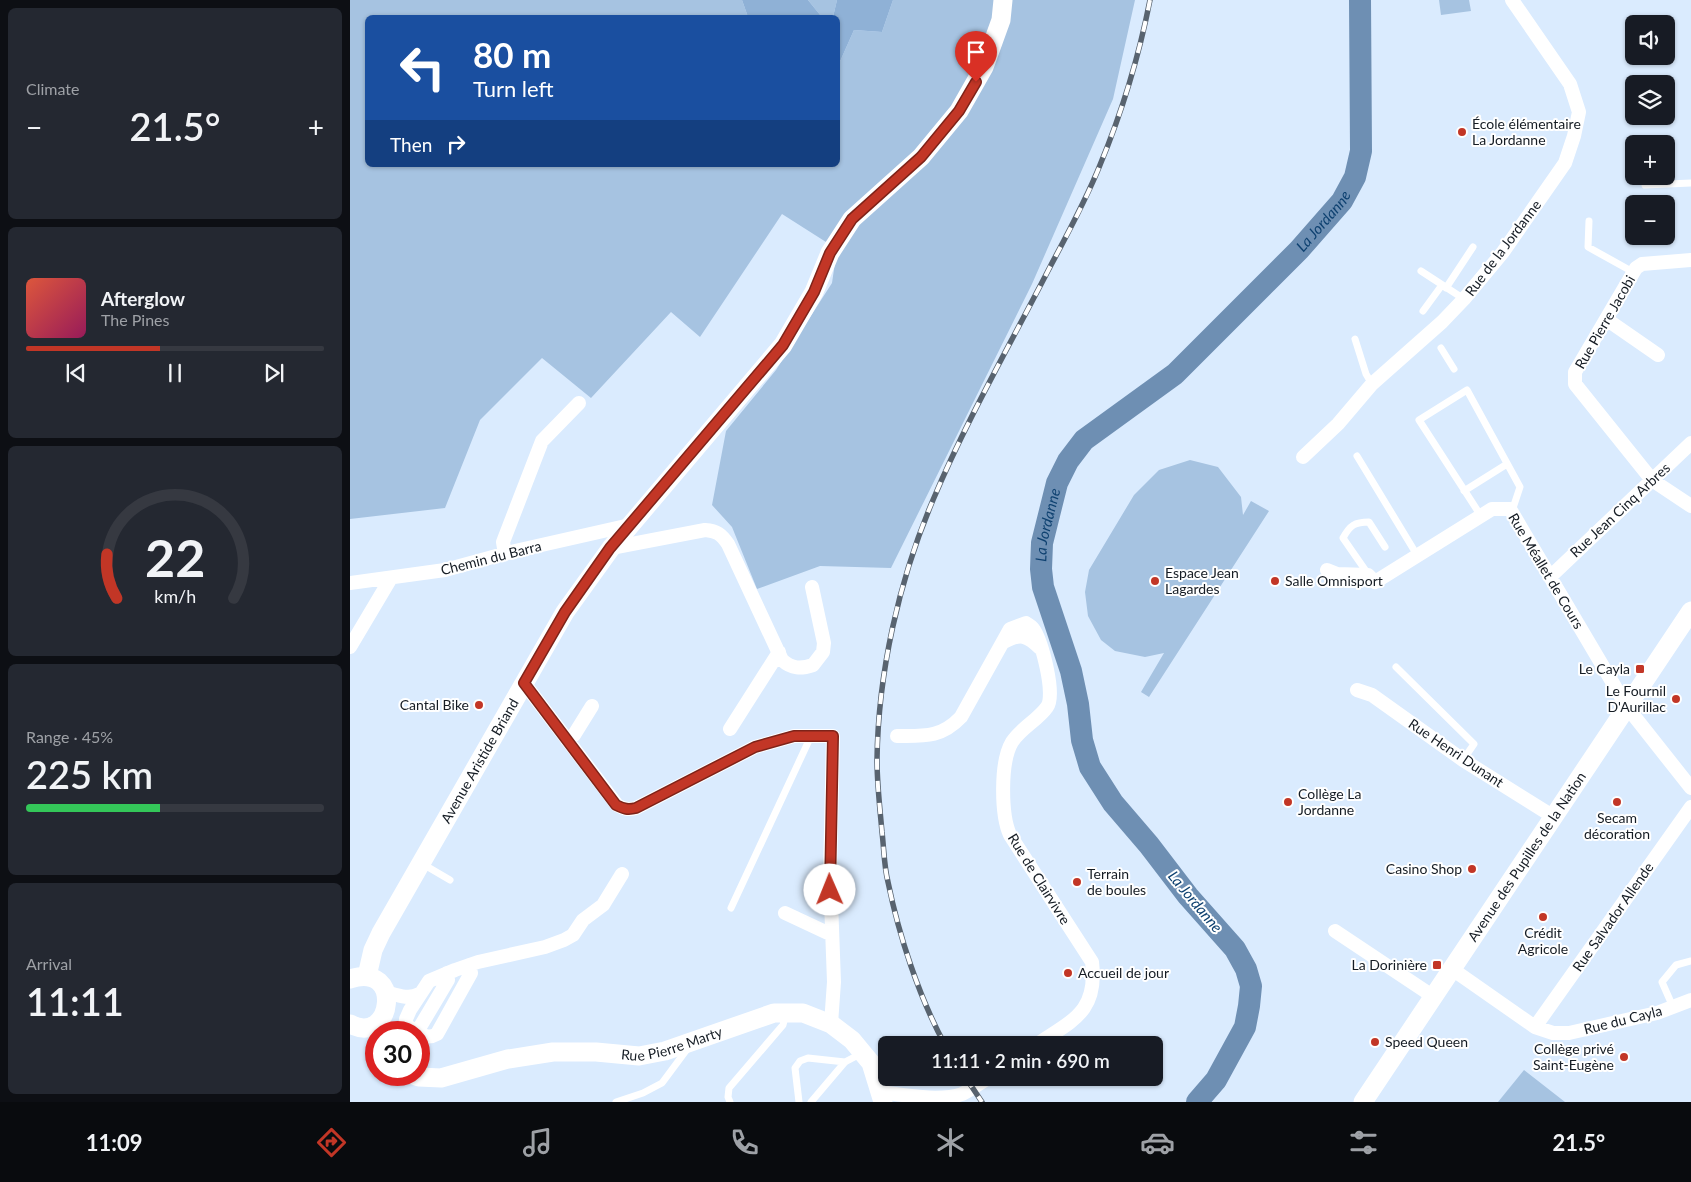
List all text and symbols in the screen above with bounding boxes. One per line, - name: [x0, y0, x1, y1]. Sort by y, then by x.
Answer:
- map controls: [1625, 15, 1675, 245]
- button: sound: [1625, 15, 1675, 65]
- pin: [955, 31, 997, 82]
- text: 80 m: [473, 33, 551, 75]
- icon: left: [390, 35, 455, 100]
- icon: arrive: [962, 38, 990, 66]
- text: Turn left: [473, 75, 554, 102]
- button: layers: [1625, 75, 1675, 125]
- text: Climate: [26, 79, 79, 98]
- text: 21.5°: [130, 103, 220, 149]
- text: −: [26, 110, 42, 144]
- text: +: [308, 110, 324, 144]
- place label: École élémentaire La Jordanne: [1472, 115, 1581, 148]
- marker: École élémentaire La Jordanne: [1456, 126, 1468, 138]
- icon: right: [442, 130, 470, 158]
- text: Then: [390, 133, 432, 156]
- button: +: [1625, 135, 1675, 185]
- water label: La Jordanne: [1292, 187, 1354, 255]
- button: −: [1625, 195, 1675, 245]
- street label: Rue de la Jordanne: [1461, 196, 1544, 299]
- street label: Rue Pierre Jacobi: [1571, 272, 1638, 372]
- text: Afterglow: [101, 287, 185, 310]
- text: The Pines: [101, 310, 170, 329]
- icon: previous: [62, 359, 90, 387]
- icon: pause: [161, 359, 189, 387]
- icon: next: [260, 359, 288, 387]
- street label: Rue Jean Cinq Arbres: [1566, 459, 1673, 560]
- water label: La Jordanne: [1031, 486, 1063, 562]
- street label: Rue Méallet de Cours: [1505, 510, 1588, 632]
- text: 22: [145, 526, 205, 588]
- street label: Chemin du Barra: [439, 537, 543, 578]
- place label: Espace Jean Lagardes: [1165, 564, 1239, 597]
- place label: Salle Omnisport: [1285, 572, 1383, 589]
- marker: Espace Jean Lagardes: [1149, 575, 1161, 587]
- marker: Salle Omnisport: [1269, 575, 1281, 587]
- text: km/h: [154, 585, 196, 607]
- place label: Le Cayla: [1579, 660, 1630, 677]
- marker: Le Cayla: [1634, 663, 1646, 675]
- place label: Le Fournil D'Aurillac: [1606, 682, 1666, 715]
- marker: Le Fournil D'Aurillac: [1670, 693, 1682, 705]
- street label: Avenue Aristide Briand: [437, 695, 522, 826]
- place label: Cantal Bike: [400, 696, 469, 713]
- marker: Cantal Bike: [473, 699, 485, 711]
- street label: Rue Henri Dunant: [1406, 715, 1507, 791]
- text: Range · 45%: [26, 727, 113, 746]
- text: 225 km: [26, 751, 153, 797]
- street label: Avenue des Pupilles de la Nation: [1464, 768, 1589, 944]
- place label: Collège La Jordanne: [1298, 785, 1361, 818]
- marker: Collège La Jordanne: [1282, 796, 1294, 808]
- marker: Secam décoration: [1611, 796, 1623, 808]
- place label: Secam décoration: [1584, 809, 1650, 842]
- street label: Rue de Clairvivre: [1005, 830, 1074, 927]
- street label: Rue Salvador Allende: [1569, 859, 1657, 975]
- place label: Casino Shop: [1386, 860, 1462, 877]
- position arrow: [803, 863, 855, 915]
- marker: Casino Shop: [1466, 863, 1478, 875]
- place label: Terrain de boules: [1087, 865, 1146, 898]
- water label: La Jordanne: [1165, 867, 1227, 936]
- marker: Terrain de boules: [1071, 876, 1083, 888]
- marker: Crédit Agricole: [1537, 911, 1549, 923]
- place label: Crédit Agricole: [1518, 924, 1568, 957]
- text: Arrival: [26, 954, 72, 973]
- place label: La Dorinière: [1352, 956, 1427, 973]
- marker: La Dorinière: [1431, 959, 1443, 971]
- place label: Accueil de jour: [1078, 964, 1169, 981]
- marker: Accueil de jour: [1062, 967, 1074, 979]
- text: 11:11: [26, 978, 124, 1024]
- street label: Rue du Cayla: [1582, 1002, 1664, 1037]
- speed limit sign: 30: [365, 1021, 430, 1086]
- street label: Rue Pierre Marty: [620, 1022, 725, 1064]
- place label: Speed Queen: [1385, 1033, 1468, 1050]
- marker: Speed Queen: [1369, 1036, 1381, 1048]
- place label: Collège privé Saint-Eugène: [1533, 1040, 1614, 1073]
- text: 11:11 · 2 min · 690 m: [931, 1049, 1110, 1072]
- marker: Collège privé Saint-Eugène: [1618, 1051, 1630, 1063]
- icon: directions: [314, 1125, 349, 1160]
- icon: music: [520, 1125, 555, 1160]
- icon: phone: [727, 1125, 762, 1160]
- icon: climate: [933, 1125, 968, 1160]
- icon: car: [1140, 1125, 1175, 1160]
- icon: filters: [1346, 1125, 1381, 1160]
- text: 11:09: [86, 1129, 142, 1156]
- text: 21.5°: [1553, 1129, 1605, 1156]

